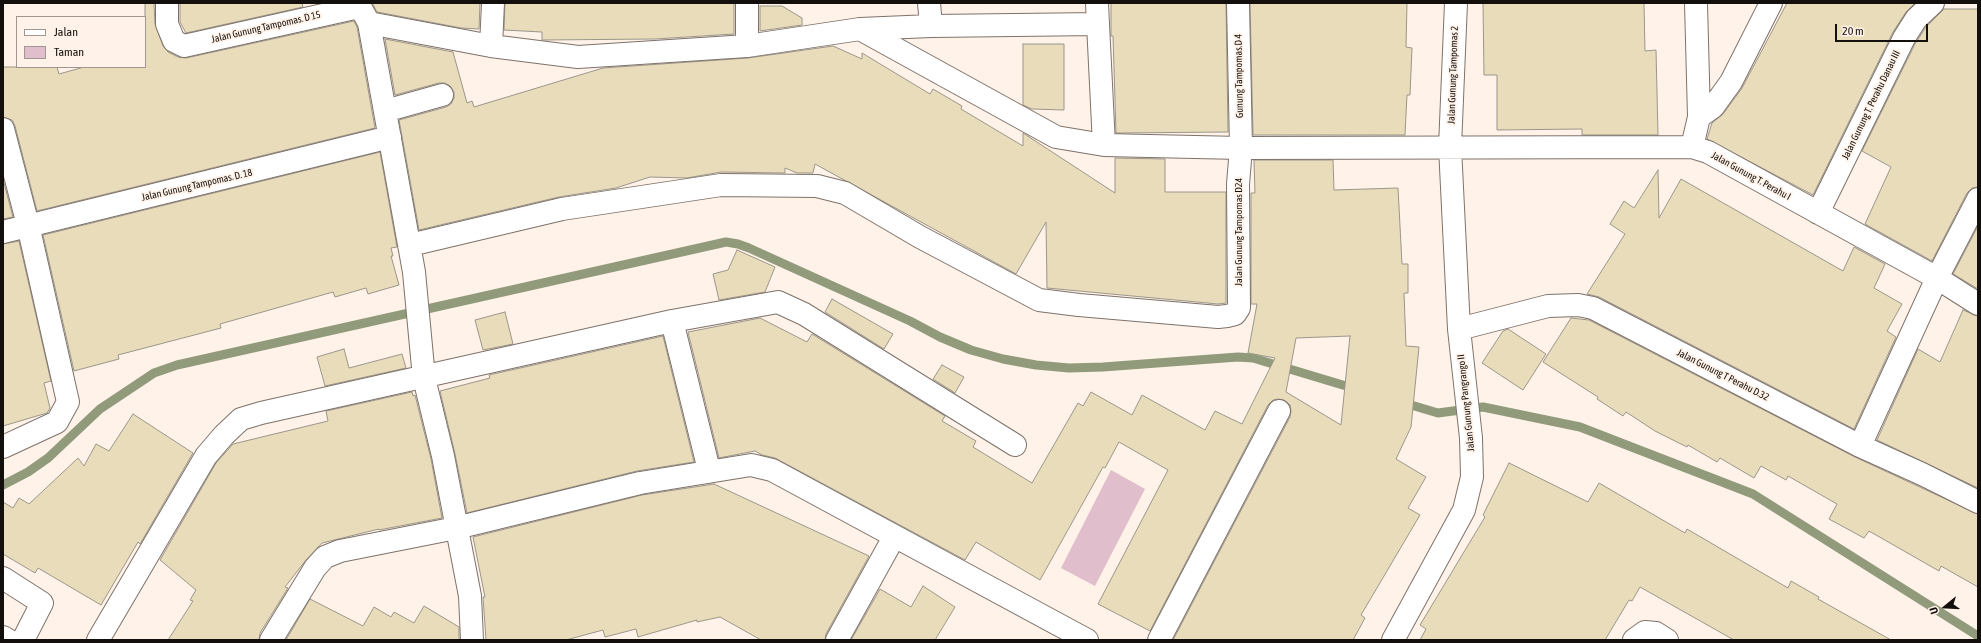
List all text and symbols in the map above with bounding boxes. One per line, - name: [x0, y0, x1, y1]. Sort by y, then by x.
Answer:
- street label: Jalan Gunung Tampomas. D 15: [210, 9, 322, 45]
- legend: [16, 16, 146, 68]
- scale bar: [1837, 16, 1930, 42]
- text: 20 m: [1842, 24, 1864, 38]
- text: Jalan: [54, 25, 78, 39]
- street label: Jalan Gunung Tampomas 2: [1445, 26, 1461, 124]
- street label: Gunung Tampomas.D 4: [1232, 34, 1246, 118]
- text: Taman: [54, 45, 84, 59]
- street label: Jalan Gunung T. Perahu Danau III: [1839, 48, 1903, 162]
- street label: Jalan Gunung T. Perahu I: [1709, 149, 1793, 203]
- street label: Jalan Gunung Tampomas. D. 18: [141, 166, 253, 204]
- street label: Jalan Gunung Tampomas D24: [1233, 178, 1245, 286]
- street label: Jalan Gunung T Perahu D.32: [1675, 347, 1771, 403]
- street label: Jalan Gunung Pangrango II: [1455, 354, 1477, 452]
- north arrow: [1925, 587, 1965, 627]
- text: U: [1927, 606, 1940, 616]

